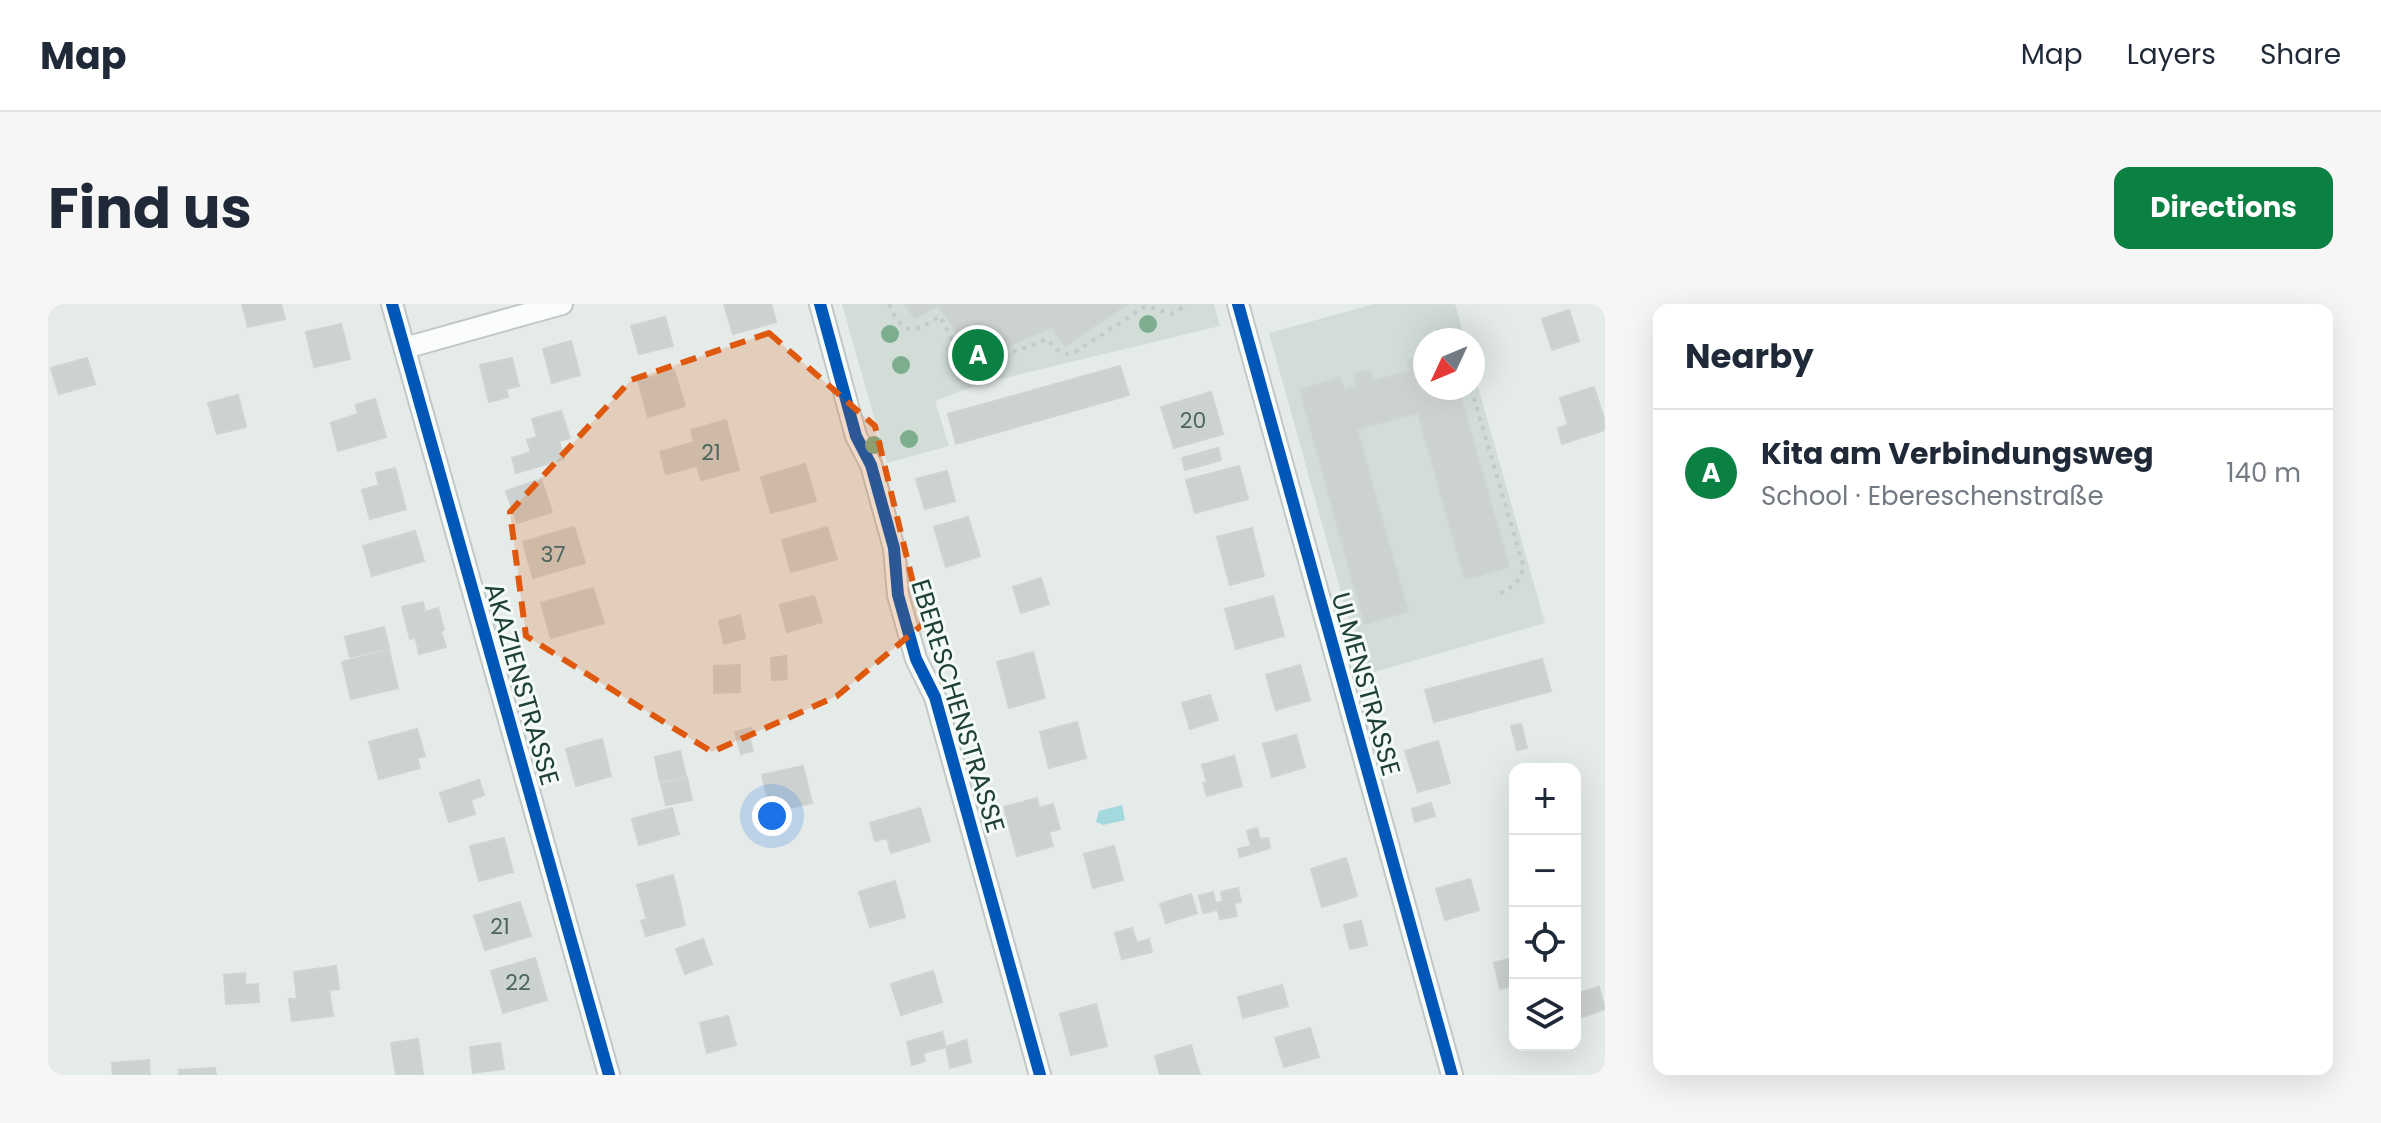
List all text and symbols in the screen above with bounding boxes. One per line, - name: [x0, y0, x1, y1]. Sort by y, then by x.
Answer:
- text: Map: [40, 29, 127, 82]
- text: Map: [2021, 35, 2083, 74]
- text: Layers: [2127, 35, 2216, 74]
- text: Share: [2260, 35, 2341, 74]
- button: Directions: [2114, 167, 2333, 249]
- text: Find us: [48, 169, 252, 248]
- pin: A: [952, 325, 1004, 385]
- north arrow: [1413, 328, 1485, 400]
- text: Nearby: [1685, 332, 1814, 380]
- house number: 20: [1180, 405, 1206, 436]
- text: Kita am Verbindungsweg: [1761, 432, 2154, 475]
- house number: 21: [701, 437, 721, 468]
- text: A: [1701, 455, 1721, 491]
- text: 140 m: [2226, 455, 2301, 491]
- text: School · Ebereschenstraße: [1761, 478, 2104, 514]
- house number: 37: [541, 539, 565, 570]
- street label: EBERESCHENSTRASSE: [902, 575, 1014, 837]
- street label: AKAZIENSTRASSE: [476, 578, 568, 790]
- street label: ULMENSTRASSE: [1323, 588, 1409, 780]
- map controls: [1509, 763, 1581, 1051]
- button: +: [1509, 763, 1581, 835]
- your location: [752, 796, 792, 836]
- button: −: [1509, 835, 1581, 907]
- button: locate: [1509, 907, 1581, 979]
- house number: 21: [490, 911, 510, 942]
- house number: 22: [505, 967, 531, 998]
- button: layers: [1509, 979, 1581, 1051]

